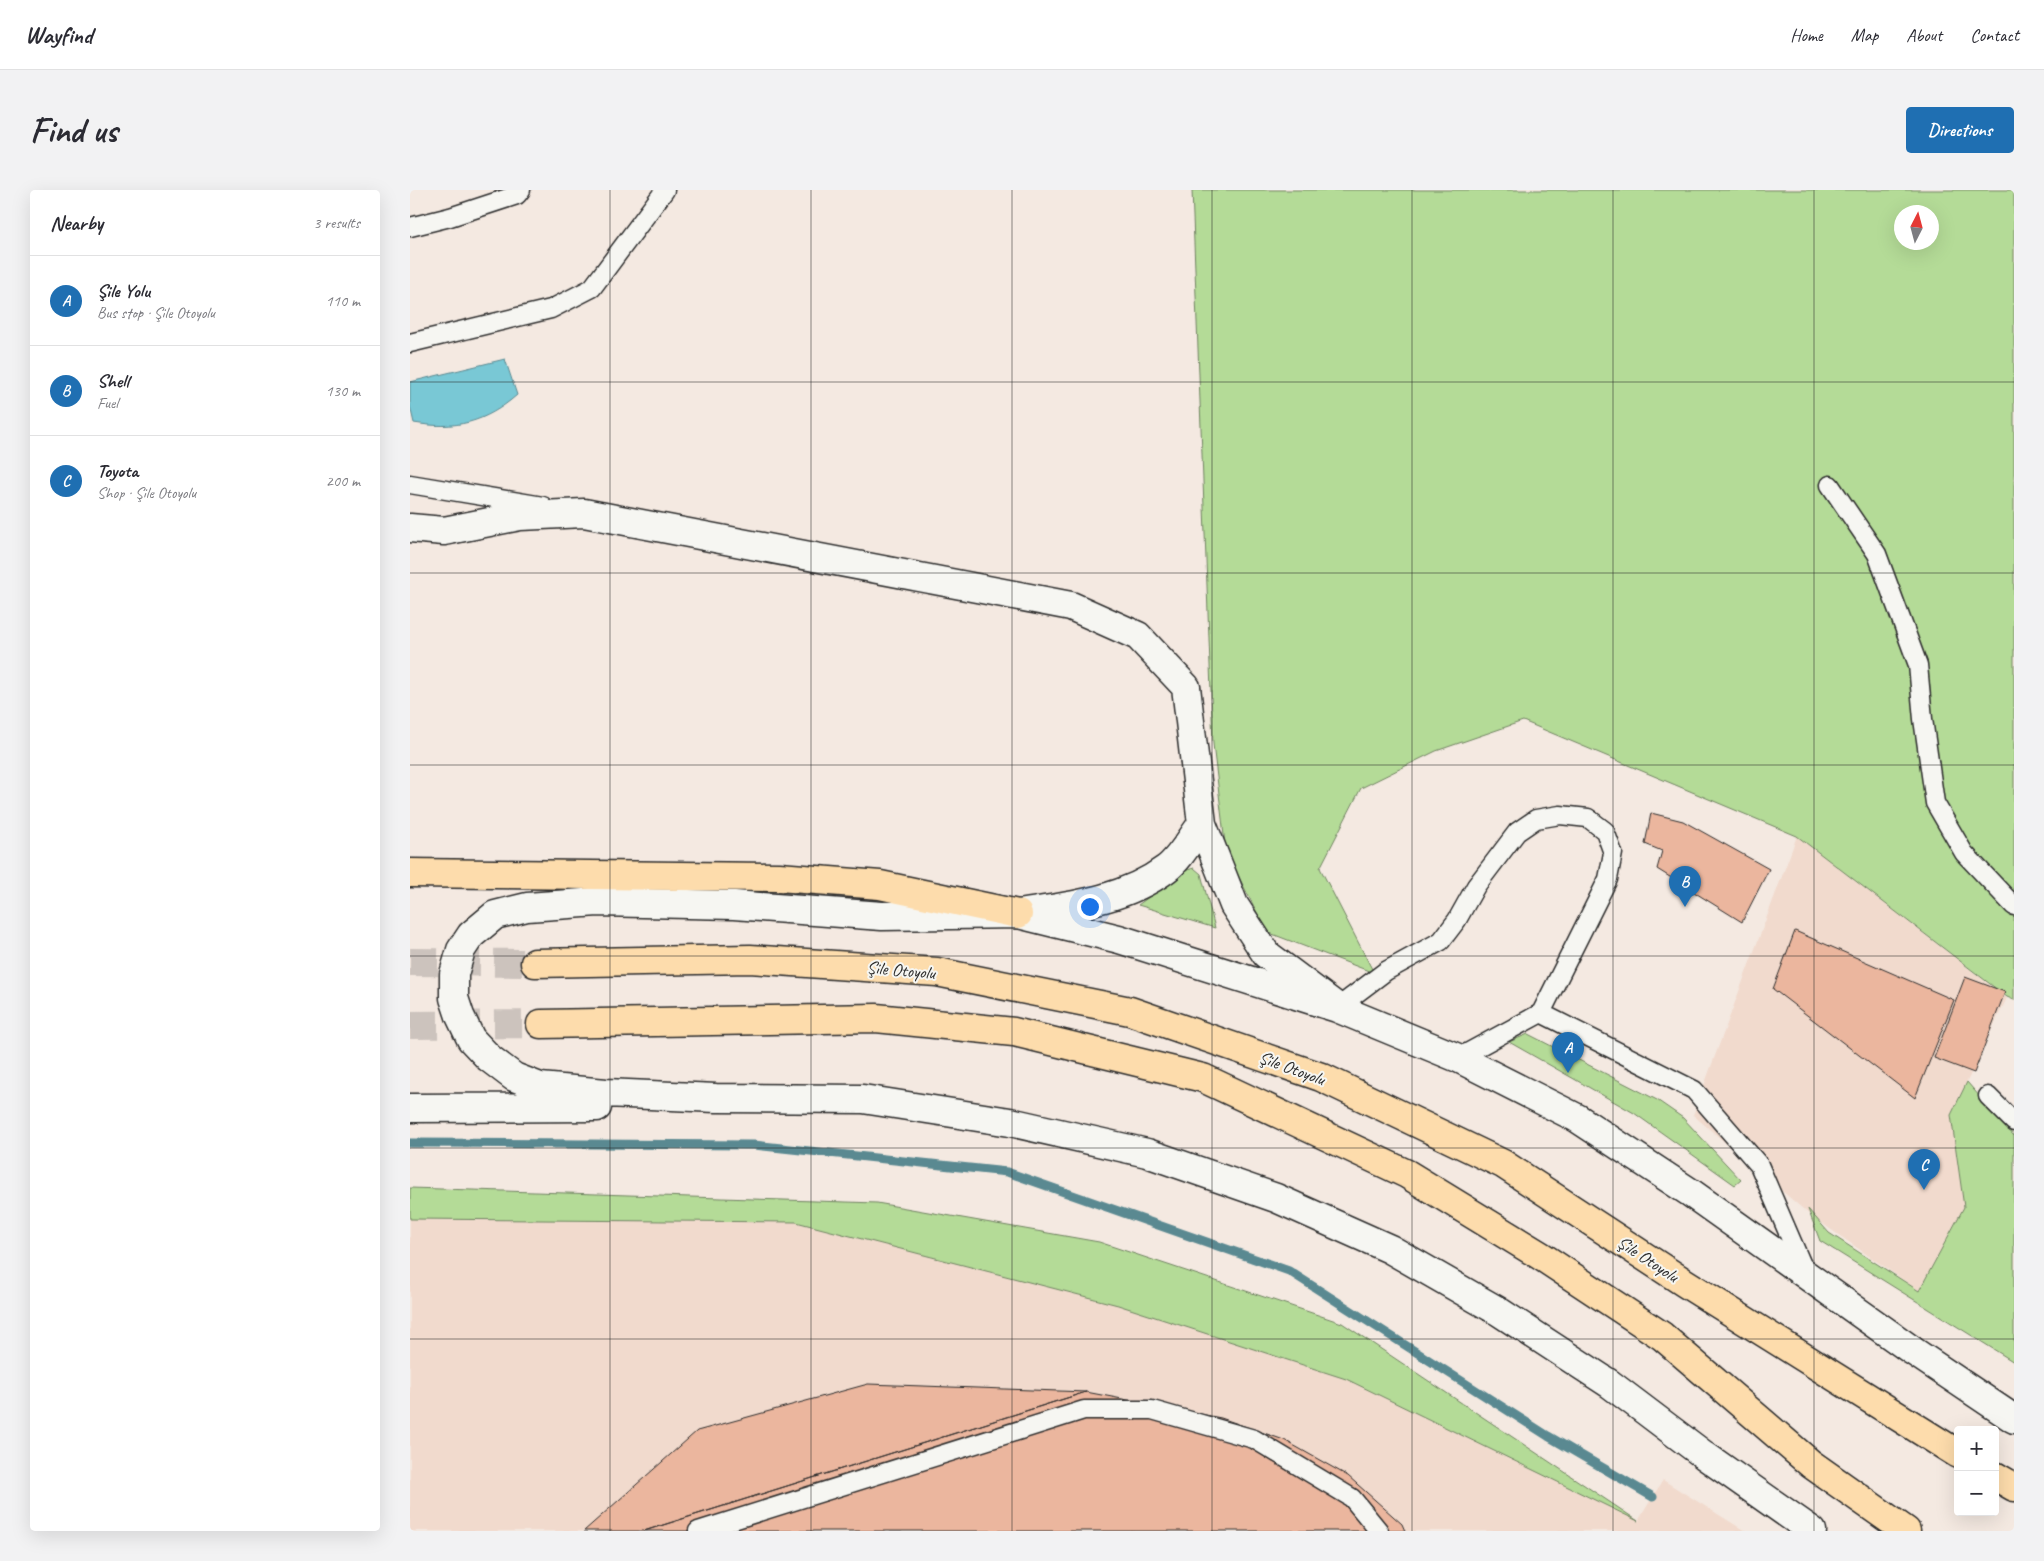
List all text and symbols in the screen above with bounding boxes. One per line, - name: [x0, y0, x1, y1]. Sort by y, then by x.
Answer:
- text: Wayfind: [25, 20, 92, 50]
- text: Home: [1790, 24, 1823, 46]
- text: Map: [1851, 24, 1878, 46]
- text: About: [1906, 24, 1942, 46]
- text: Contact: [1970, 24, 2019, 46]
- button: Directions: [1906, 107, 2014, 153]
- text: Find us: [30, 108, 117, 153]
- north arrow: [1894, 205, 1939, 250]
- text: Nearby: [50, 210, 103, 236]
- text: 3 results: [313, 213, 360, 233]
- text: Şile Yolu: [97, 279, 150, 303]
- text: A: [62, 291, 70, 311]
- text: 110 m: [326, 291, 360, 311]
- text: Bus stop · Şile Otoyolu: [97, 303, 215, 323]
- text: Shell: [97, 369, 129, 393]
- text: B: [62, 381, 70, 401]
- text: 130 m: [326, 381, 360, 401]
- text: Fuel: [97, 393, 118, 413]
- text: Toyota: [97, 459, 138, 483]
- text: C: [62, 471, 70, 491]
- text: 200 m: [326, 471, 360, 491]
- text: Shop · Şile Otoyolu: [97, 483, 196, 503]
- pin: B: [1669, 866, 1701, 907]
- your location: [1077, 894, 1103, 920]
- street label: Şile Otoyolu: [866, 956, 938, 984]
- pin: A: [1552, 1032, 1584, 1073]
- street label: Şile Otoyolu: [1256, 1046, 1329, 1091]
- pin: C: [1908, 1149, 1940, 1190]
- street label: Şile Otoyolu: [1613, 1231, 1684, 1288]
- map controls: [1954, 1426, 1999, 1516]
- button: +: [1954, 1426, 1999, 1471]
- button: −: [1954, 1471, 1999, 1516]

